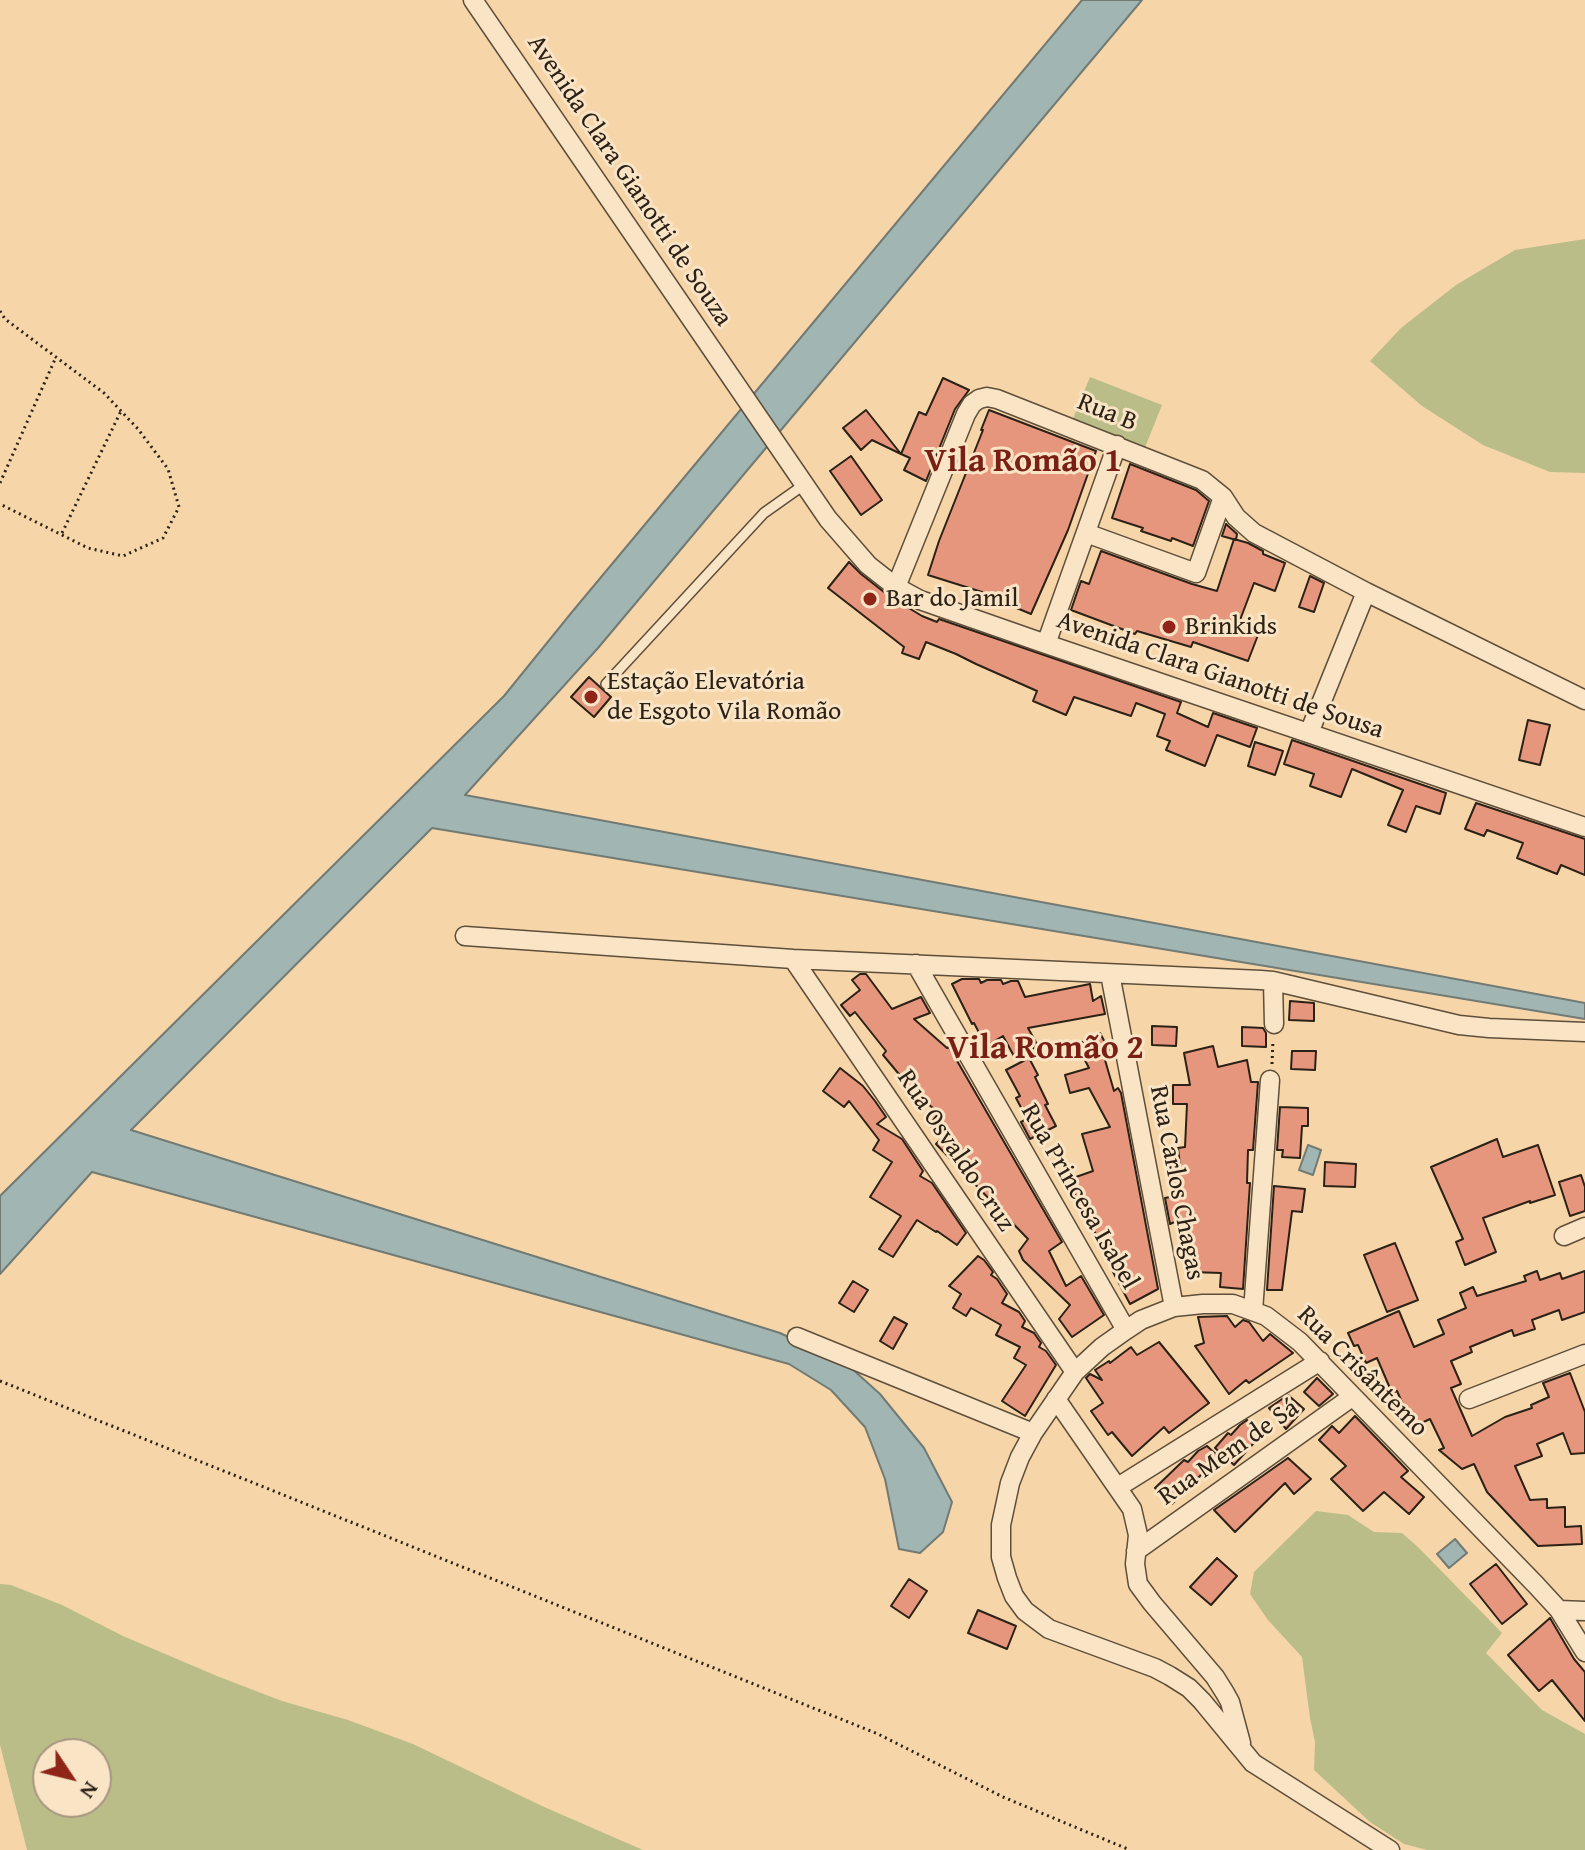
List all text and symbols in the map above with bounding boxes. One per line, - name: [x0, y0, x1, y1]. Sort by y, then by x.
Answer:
- street label: Avenida Clara Gianotti de Souza: [520, 29, 738, 333]
- street label: Rua B: [1073, 387, 1141, 439]
- district label: Vila Romão 1: [924, 442, 1122, 482]
- place label: Bar do Jamil: [886, 583, 1019, 615]
- marker: Bar do Jamil: [861, 590, 879, 608]
- street label: Avenida Clara Gianotti de Sousa: [1052, 605, 1388, 747]
- place label: Brinkids: [1185, 611, 1277, 643]
- marker: Brinkids: [1160, 618, 1178, 636]
- place label: Estação Elevatória de Esgoto Vila Romão: [607, 666, 841, 728]
- marker: Estação Elevatória de Esgoto Vila Romão: [582, 688, 600, 706]
- district label: Vila Romão 2: [946, 1029, 1144, 1069]
- street label: Rua Osvaldo Cruz: [889, 1064, 1021, 1238]
- street label: Rua Carlos Chagas: [1142, 1083, 1210, 1283]
- street label: Rua Princesa Isabel: [1013, 1099, 1145, 1295]
- street label: Rua Crisântemo: [1290, 1300, 1434, 1444]
- street label: Rua Mem de Sá: [1153, 1393, 1305, 1513]
- north arrow: [32, 1738, 112, 1818]
- text: N: [73, 1775, 107, 1806]

